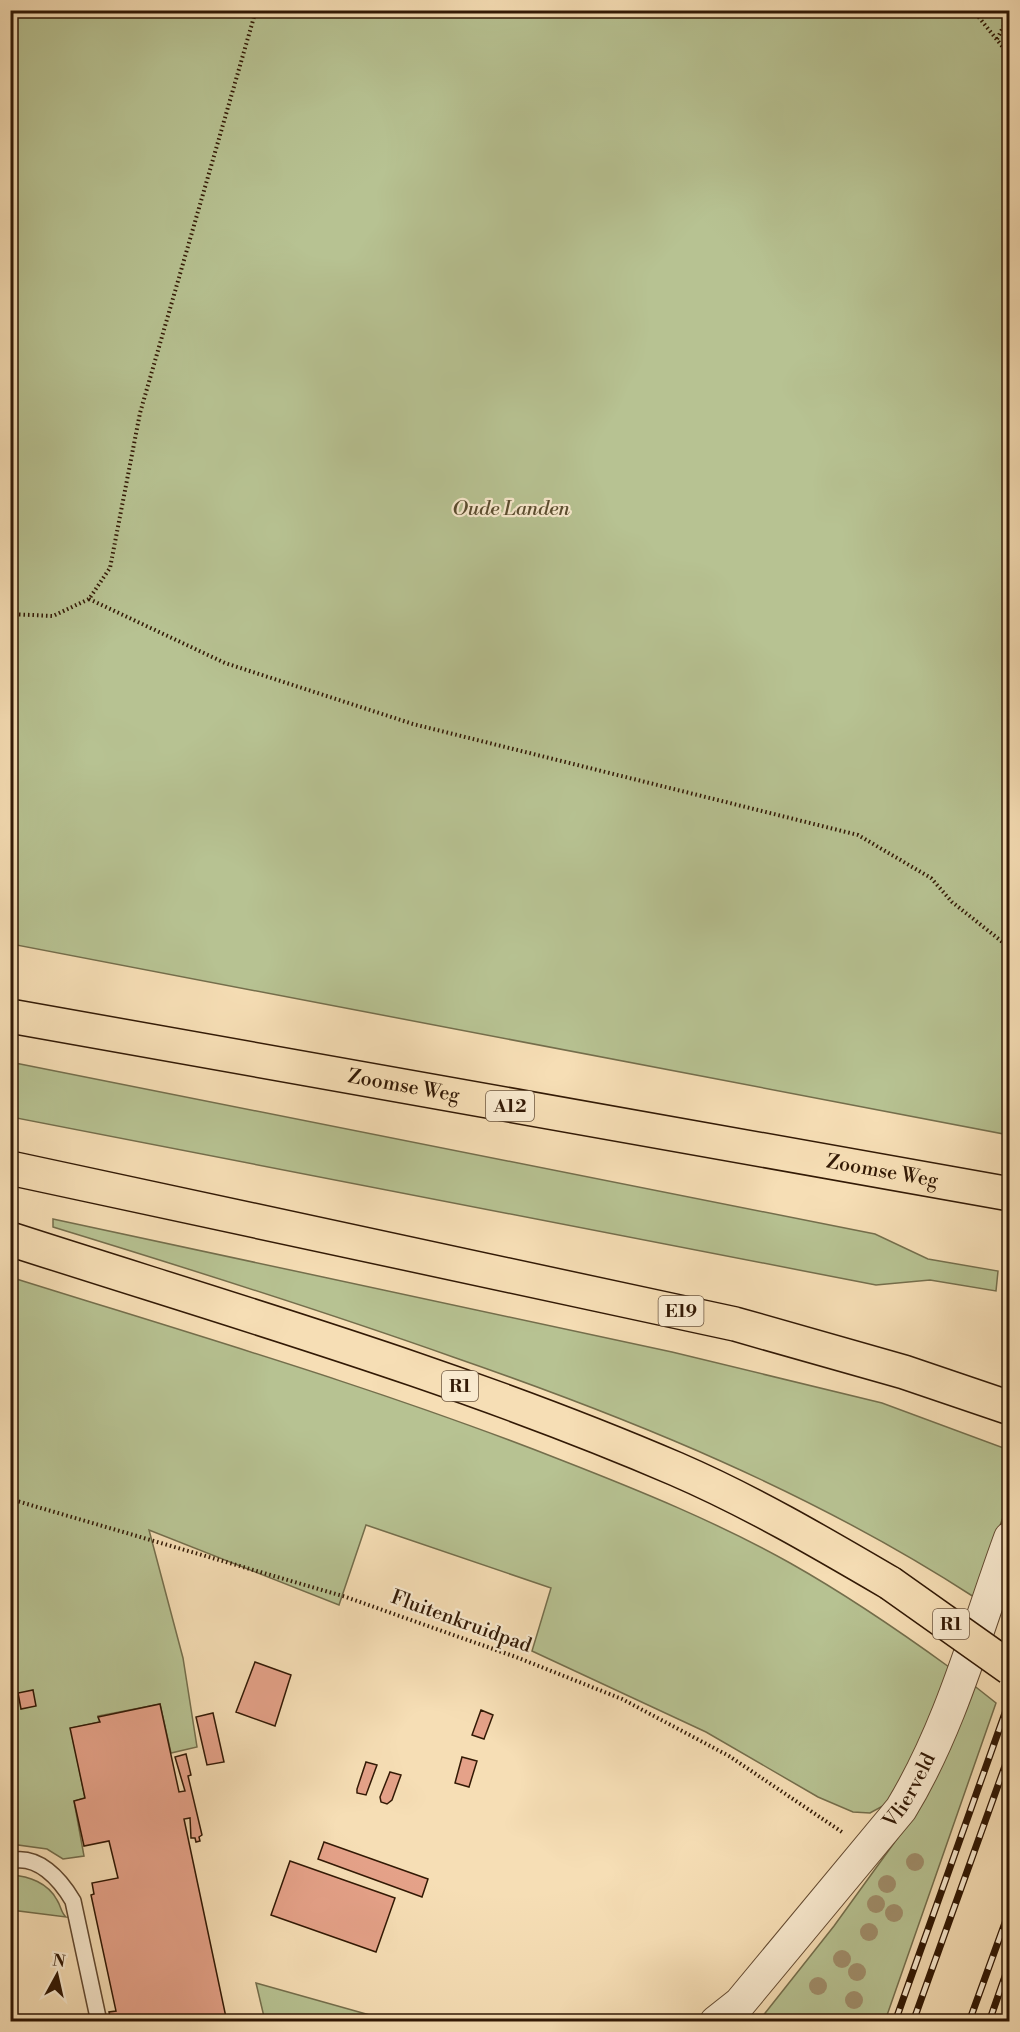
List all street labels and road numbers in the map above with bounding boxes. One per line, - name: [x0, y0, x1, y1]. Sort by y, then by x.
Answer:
- street label: Zoomse Weg: [346, 1064, 462, 1108]
- road number: A12: [486, 1091, 534, 1121]
- street label: Zoomse Weg: [824, 1149, 941, 1194]
- road number: E19: [658, 1296, 704, 1326]
- road number: R1: [442, 1371, 478, 1401]
- street label: Fluitenkruidpad: [387, 1585, 535, 1659]
- road number: R1: [933, 1609, 969, 1639]
- street label: Vlierveld: [877, 1748, 942, 1834]

